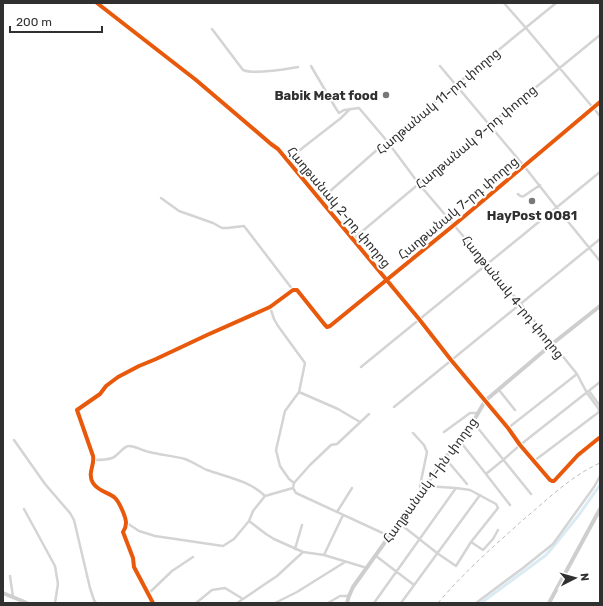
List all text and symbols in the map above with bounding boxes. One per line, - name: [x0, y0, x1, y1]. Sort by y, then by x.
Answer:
- scale bar: [10, 8, 102, 34]
- text: 200 m: [16, 15, 52, 29]
- street label: Հաղթանակ 11-րդ փողոց: [373, 45, 503, 157]
- street label: Հաղթանակ 9-րդ փողոց: [412, 82, 540, 192]
- place label: Babik Meat food: [274, 88, 378, 103]
- marker: Babik Meat food: [381, 90, 391, 100]
- street label: Հաղթանակ 2-րդ փողոց: [284, 143, 394, 271]
- street label: Հաղթանակ 7-րդ փողոց: [395, 153, 521, 263]
- marker: HayPost 0081: [527, 196, 537, 206]
- place label: HayPost 0081: [487, 208, 577, 223]
- street label: Հաղթանակ 4-րդ փողոց: [459, 232, 567, 362]
- street label: Հաղթանակ 1-ին փողոց: [380, 415, 480, 545]
- north arrow: [555, 558, 595, 598]
- text: N: [578, 572, 591, 582]

